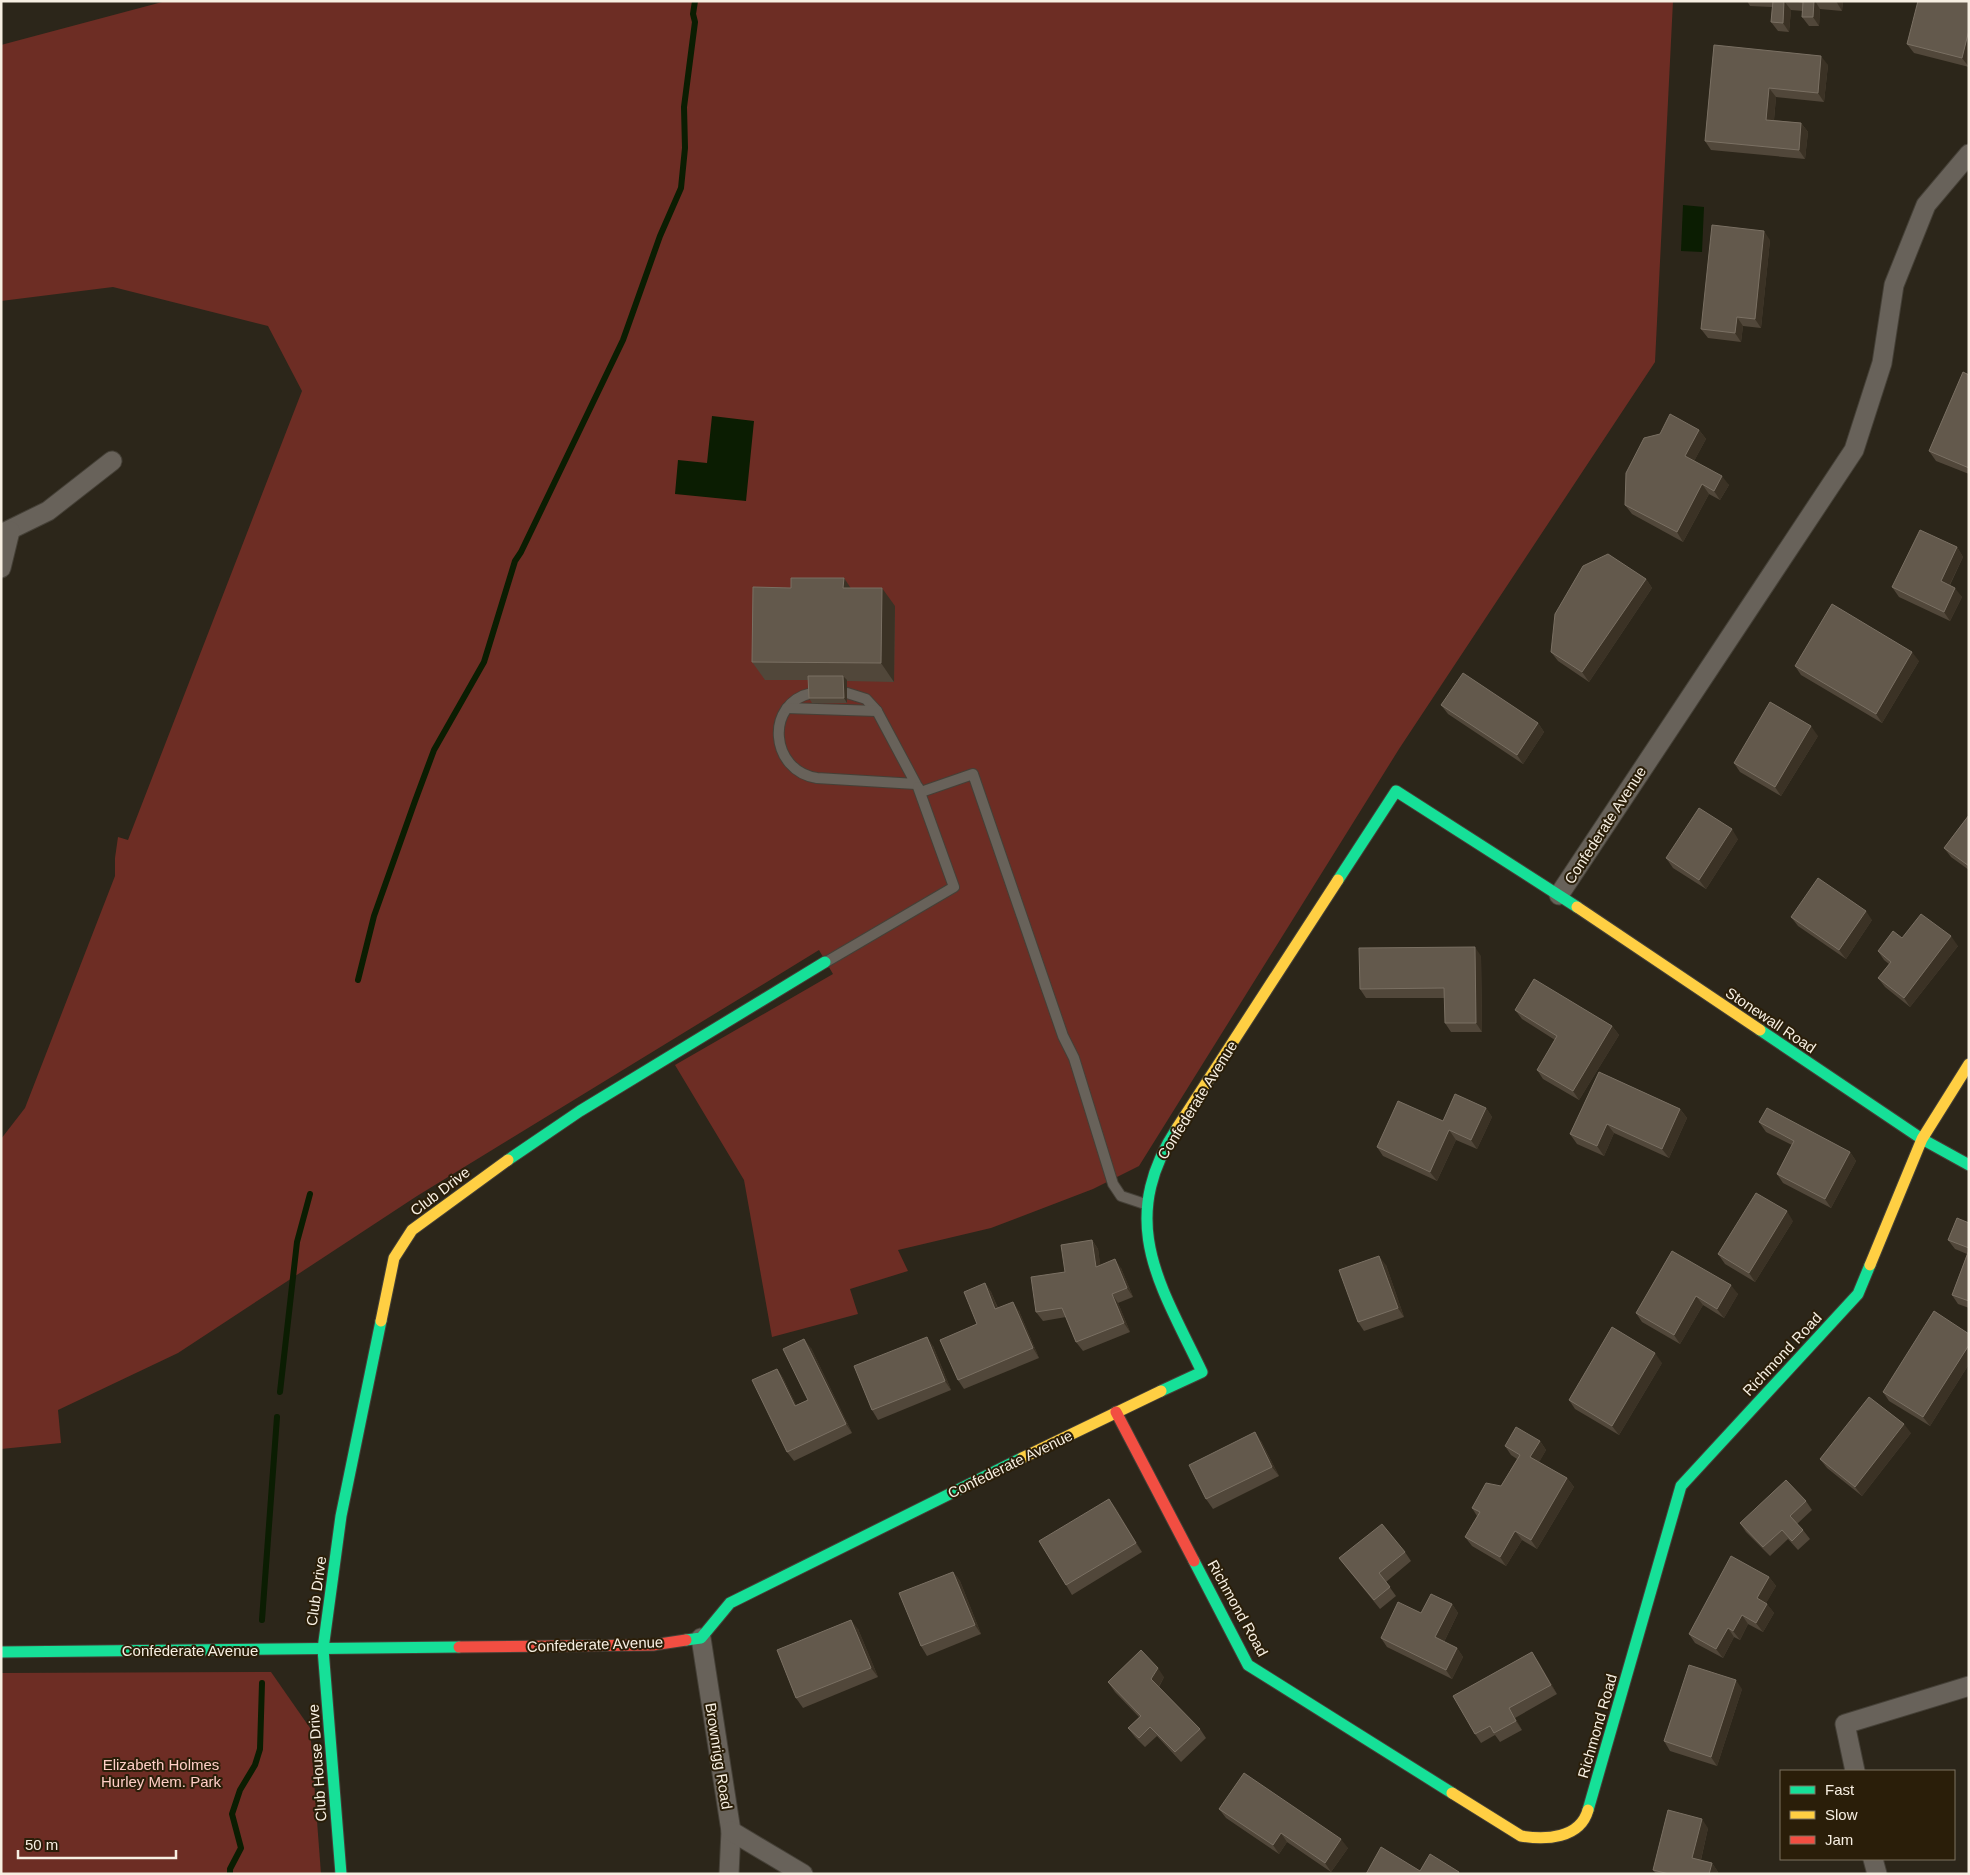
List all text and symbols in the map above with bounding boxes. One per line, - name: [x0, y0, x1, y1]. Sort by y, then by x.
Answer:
- street label: Confederate Avenue: [1561, 763, 1649, 887]
- street label: Stonewall Road: [1723, 984, 1819, 1056]
- street label: Confederate Avenue: [1154, 1038, 1240, 1162]
- street label: Club Drive: [407, 1163, 473, 1219]
- street label: Richmond Road: [1739, 1309, 1825, 1399]
- street label: Confederate Avenue: [945, 1426, 1075, 1502]
- street label: Club Drive: [303, 1555, 329, 1627]
- street label: Richmond Road: [1204, 1557, 1272, 1659]
- street label: Confederate Avenue: [526, 1633, 664, 1655]
- street label: Confederate Avenue: [122, 1642, 258, 1659]
- street label: Richmond Road: [1574, 1672, 1620, 1780]
- street label: Brownrigg Road: [702, 1702, 736, 1810]
- street label: Club House Drive: [304, 1704, 330, 1822]
- park label: Elizabeth Holmes Hurley Mem. Park: [101, 1756, 222, 1790]
- legend: [1780, 1770, 1955, 1860]
- text: Fast: [1825, 1781, 1855, 1798]
- text: Slow: [1825, 1806, 1858, 1823]
- scale bar: [18, 1828, 175, 1860]
- text: Jam: [1825, 1831, 1853, 1848]
- text: 50 m: [25, 1836, 58, 1853]

